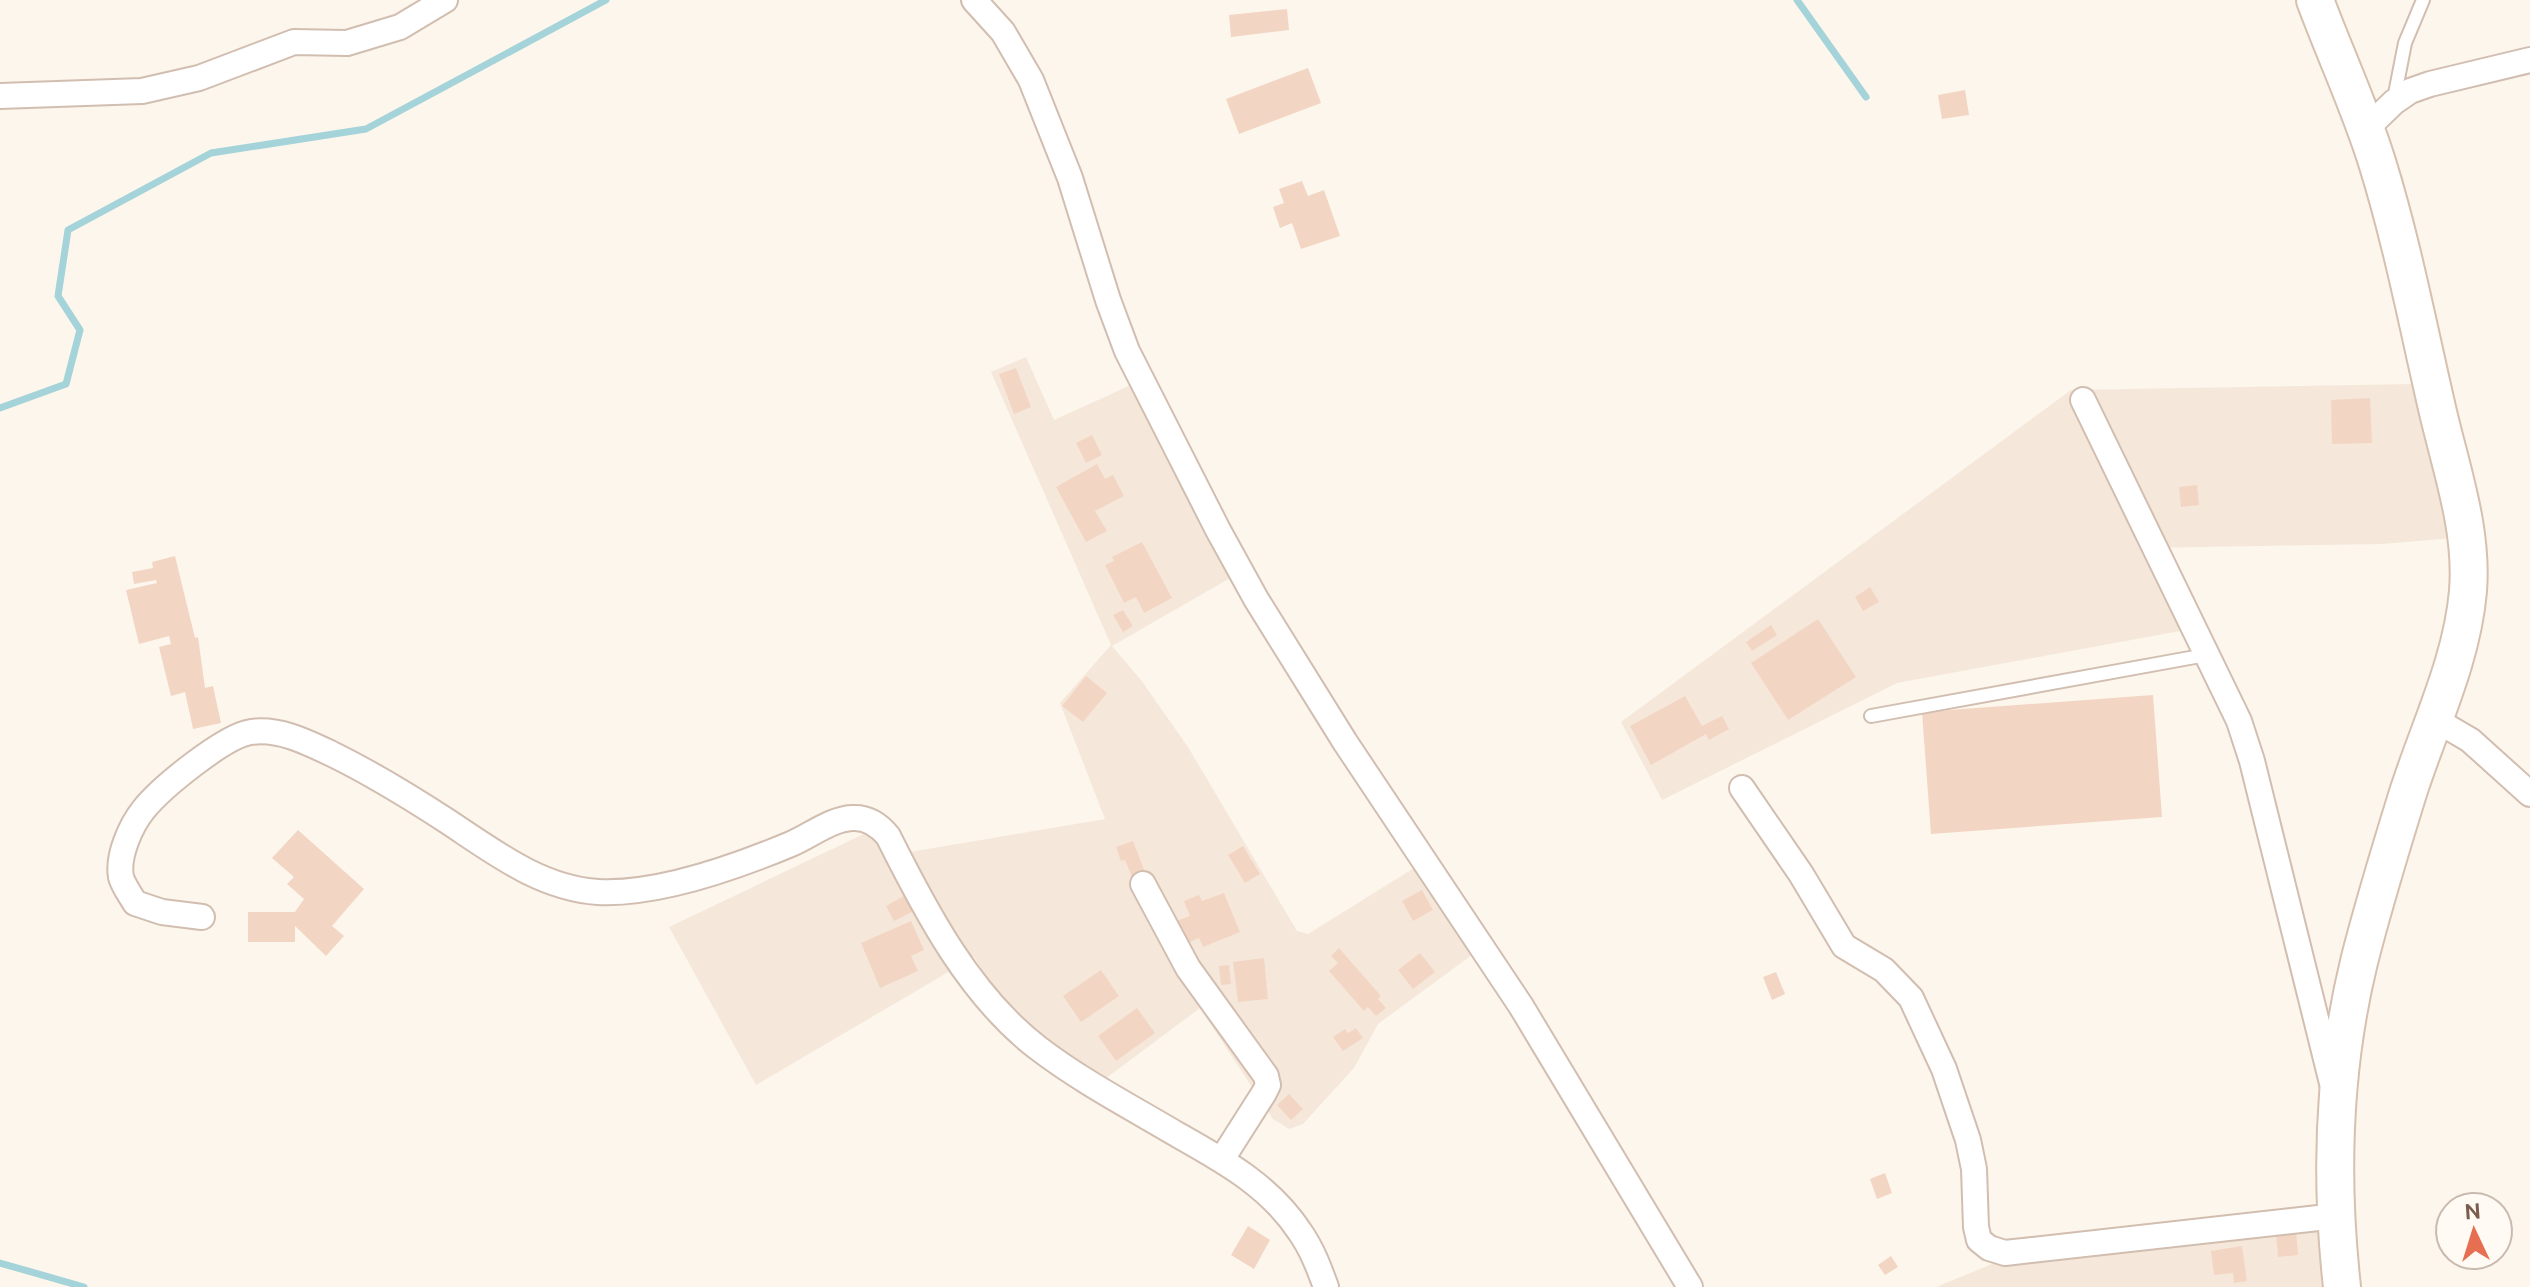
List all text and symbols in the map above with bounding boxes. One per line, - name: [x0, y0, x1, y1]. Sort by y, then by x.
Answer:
- north arrow: [2434, 1191, 2514, 1271]
- text: N: [2464, 1198, 2482, 1224]

